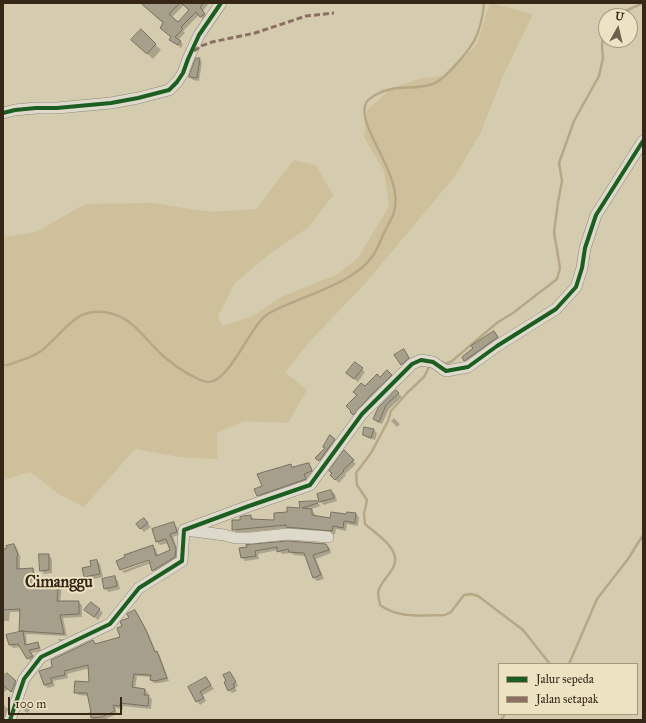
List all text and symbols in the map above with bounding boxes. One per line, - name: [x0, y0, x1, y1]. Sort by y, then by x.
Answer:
- north arrow: [598, 8, 638, 48]
- text: U: [614, 10, 625, 24]
- district label: Cimanggu: [25, 573, 93, 593]
- legend: [498, 663, 638, 715]
- text: Jalur sepeda: [536, 672, 594, 686]
- scale bar: [10, 689, 124, 715]
- text: Jalan setapak: [536, 692, 598, 706]
- text: 100 m: [15, 697, 46, 711]

